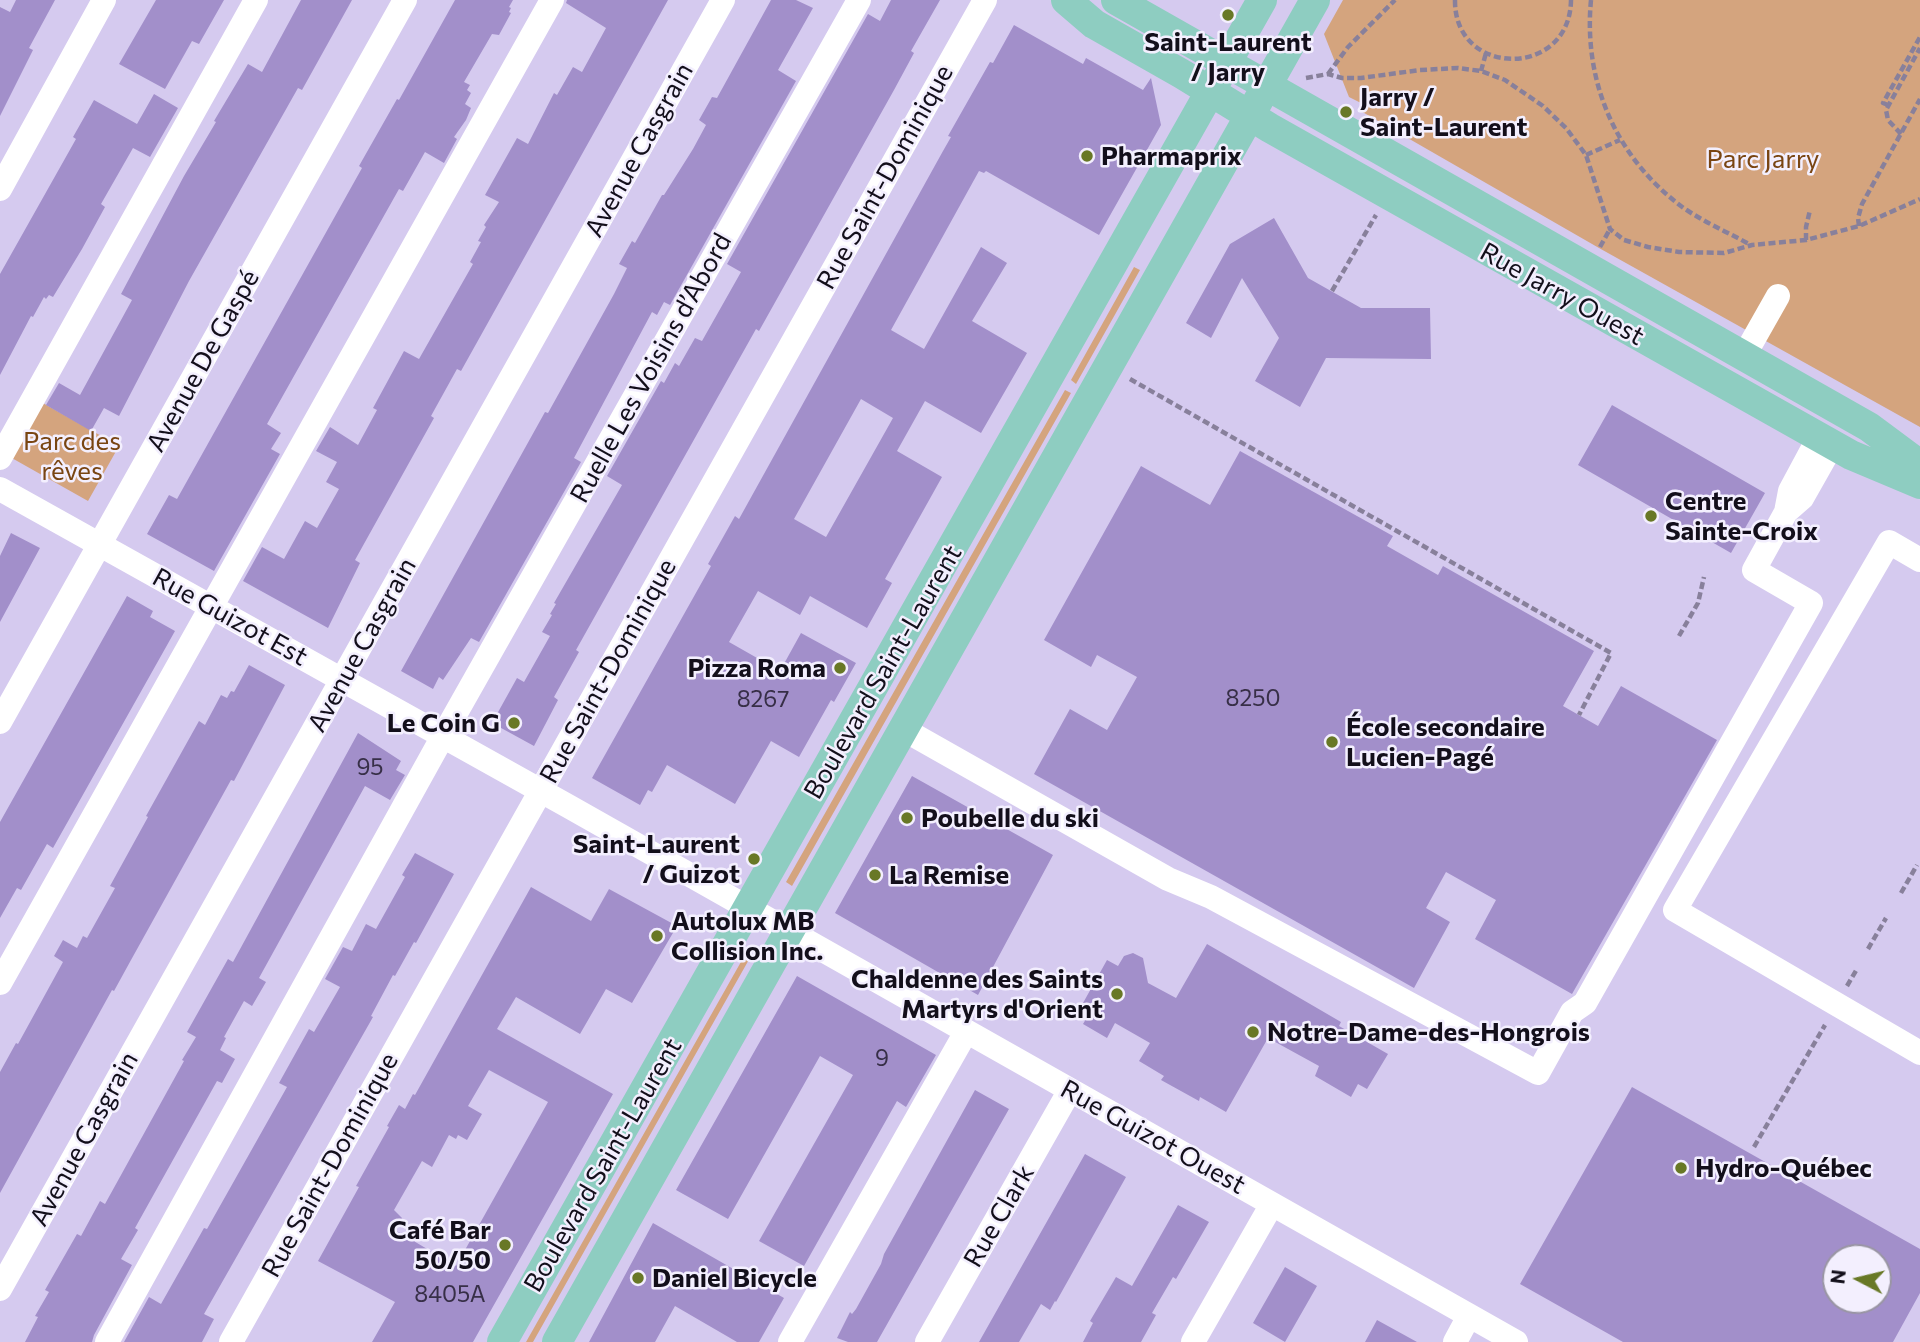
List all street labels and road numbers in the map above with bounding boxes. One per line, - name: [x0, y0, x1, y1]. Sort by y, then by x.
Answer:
- street label: Avenue Casgrain: [578, 57, 700, 243]
- street label: Rue Saint-Dominique: [810, 59, 960, 295]
- street label: Ruelle Les Voisins d’Abord: [564, 228, 738, 508]
- street label: Rue Jarry Ouest: [1475, 236, 1649, 352]
- street label: Avenue De Gaspé: [140, 265, 266, 457]
- street label: Boulevard Saint-Laurent: [798, 540, 968, 804]
- street label: Avenue Casgrain: [301, 552, 423, 738]
- street label: Rue Saint-Dominique: [533, 553, 683, 789]
- street label: Rue Guizot Est: [147, 562, 313, 672]
- street label: Boulevard Saint-Laurent: [518, 1033, 688, 1297]
- street label: Avenue Casgrain: [23, 1046, 145, 1232]
- street label: Rue Saint-Dominique: [255, 1047, 405, 1283]
- street label: Rue Guizot Ouest: [1055, 1073, 1251, 1201]
- street label: Rue Clark: [957, 1159, 1041, 1273]

